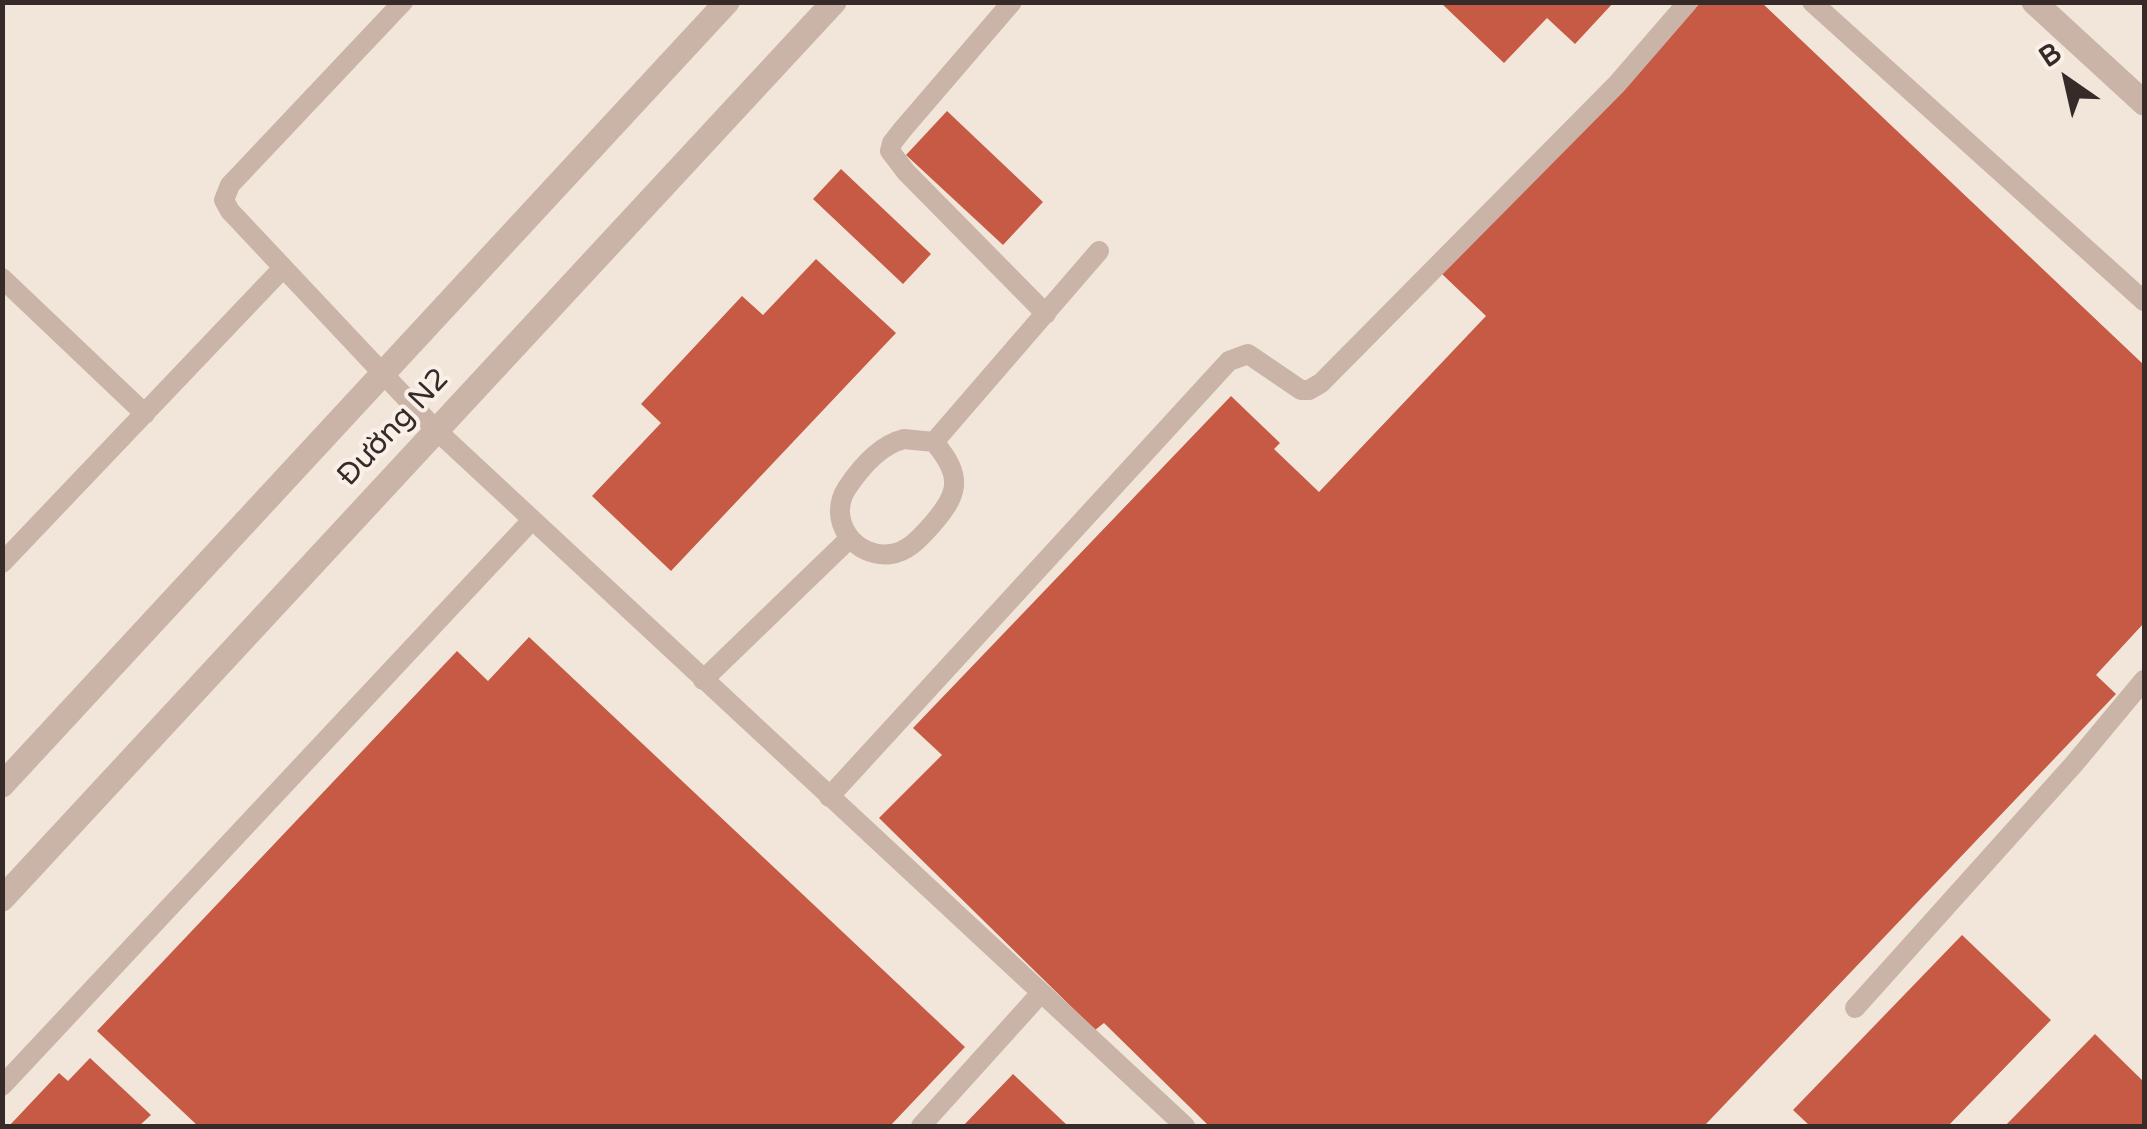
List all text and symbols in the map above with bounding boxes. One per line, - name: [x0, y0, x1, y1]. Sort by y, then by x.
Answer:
- north arrow: [2017, 30, 2117, 130]
- text: B: [2033, 36, 2068, 75]
- street label: Đường N2: [331, 362, 457, 494]

